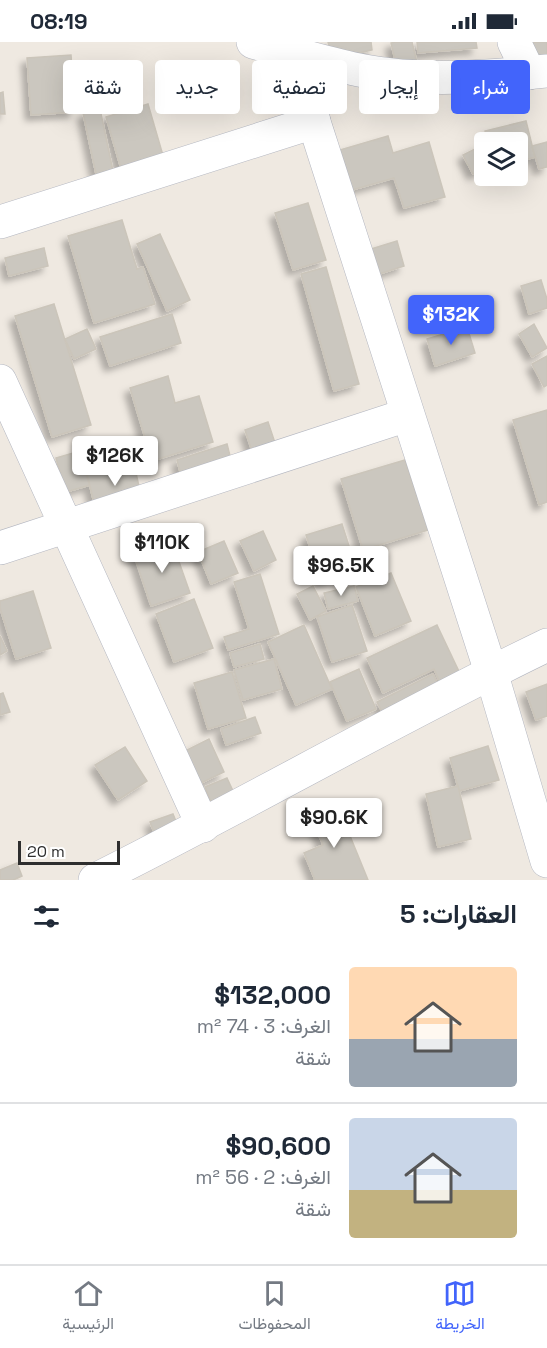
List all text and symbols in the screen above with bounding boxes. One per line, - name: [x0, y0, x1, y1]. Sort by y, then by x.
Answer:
- text: 08:19: [30, 7, 88, 35]
- chip: شقة: [63, 60, 143, 114]
- chip: جديد: [155, 60, 240, 114]
- chip: تصفية: [252, 60, 347, 114]
- chip: إيجار: [359, 60, 439, 114]
- chip: شراء: [451, 60, 530, 114]
- map controls: [474, 132, 528, 186]
- button: layers: [474, 132, 528, 186]
- pin: $132K: [409, 295, 493, 346]
- text: $132K: [422, 301, 480, 327]
- pin: $126K: [73, 436, 157, 487]
- text: $126K: [86, 442, 144, 468]
- pin: $110K: [120, 523, 204, 574]
- text: $110K: [134, 529, 190, 555]
- pin: $96.5K: [292, 546, 390, 597]
- text: $96.5K: [307, 552, 375, 578]
- pin: $90.6K: [285, 798, 383, 849]
- text: $90.6K: [300, 804, 368, 830]
- scale bar: [18, 838, 120, 866]
- text: 20 m: [27, 841, 65, 862]
- text: العقارات: 5: [400, 897, 517, 931]
- icon: filters: [30, 900, 63, 933]
- text: $132,000: [214, 978, 331, 1012]
- icon: home: [397, 991, 469, 1063]
- text: الغرف: 3 · 74 m²: [197, 1013, 331, 1039]
- text: شقة: [295, 1045, 331, 1071]
- text: $90,600: [225, 1129, 331, 1163]
- icon: home: [397, 1142, 469, 1214]
- text: الغرف: 2 · 56 m²: [195, 1164, 331, 1190]
- text: شقة: [295, 1196, 331, 1222]
- tab: الرئيسية: [62, 1277, 114, 1338]
- tab: المحفوظات: [239, 1277, 311, 1338]
- tab: الخريطة: [435, 1277, 485, 1338]

